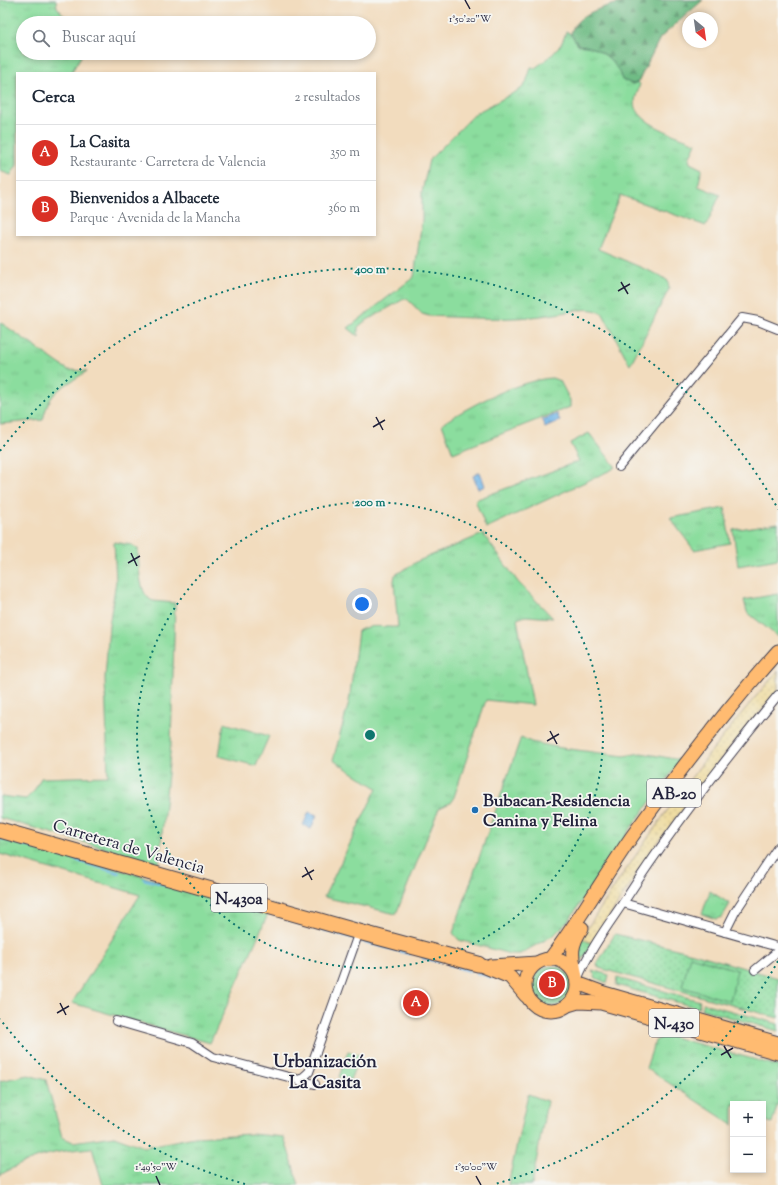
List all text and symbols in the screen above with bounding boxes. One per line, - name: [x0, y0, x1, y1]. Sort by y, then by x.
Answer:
- text: 1°50'20"W: [449, 12, 491, 27]
- north arrow: [682, 12, 718, 48]
- search box: [16, 16, 376, 60]
- icon: search: [30, 27, 52, 49]
- text: Buscar aquí: [62, 28, 136, 49]
- text: Cerca: [32, 86, 75, 110]
- text: 2 resultados: [294, 89, 360, 107]
- text: La Casita: [70, 133, 130, 154]
- text: A: [40, 144, 50, 162]
- text: 350 m: [330, 144, 360, 162]
- text: Restaurante · Carretera de Valencia: [70, 154, 266, 172]
- text: Bienvenidos a Albacete: [70, 189, 219, 210]
- text: B: [41, 200, 49, 218]
- text: 360 m: [328, 200, 360, 218]
- text: Parque · Avenida de la Mancha: [70, 210, 240, 228]
- text: 400 m: [353, 261, 386, 279]
- text: 200 m: [355, 494, 385, 512]
- your location: [352, 594, 372, 614]
- centre of rings: [363, 728, 377, 742]
- road number: AB-20: [647, 779, 701, 807]
- place label: Bubacan-Residencia Canina y Felina: [483, 790, 630, 834]
- marker: Bubacan-Residencia Canina y Felina: [470, 805, 480, 815]
- street label: Carretera de Valencia: [49, 815, 208, 881]
- road number: N-430a: [211, 884, 267, 912]
- pin: B: [539, 969, 565, 999]
- pin: A: [403, 988, 429, 1018]
- road number: N-430: [649, 1009, 699, 1037]
- district label: Urbanización La Casita: [273, 1050, 377, 1097]
- map controls: [730, 1101, 766, 1173]
- button: +: [730, 1101, 766, 1137]
- button: −: [730, 1137, 766, 1173]
- text: 1°49'50"W: [135, 1160, 177, 1175]
- text: 1°50'00"W: [455, 1160, 497, 1175]

